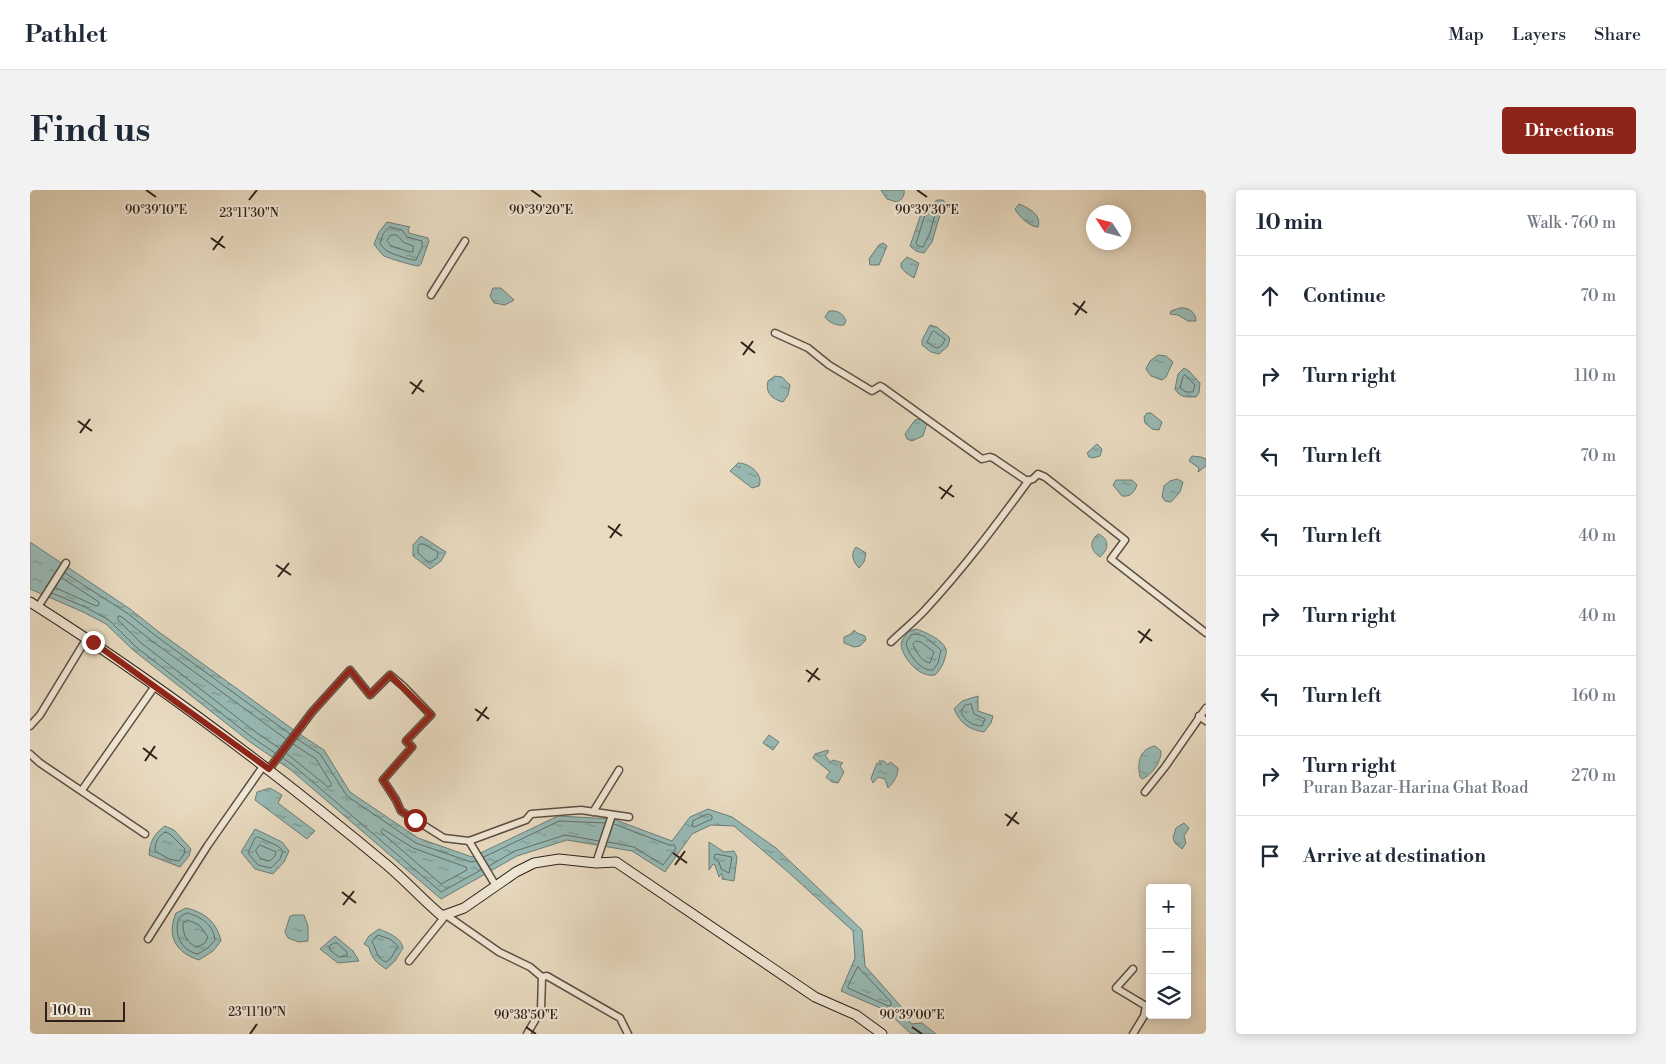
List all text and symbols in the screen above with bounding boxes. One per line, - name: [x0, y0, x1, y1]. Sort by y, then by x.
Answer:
- text: Pathlet: [25, 20, 107, 50]
- text: Map: [1449, 23, 1484, 46]
- text: Layers: [1512, 23, 1566, 46]
- text: Share: [1594, 23, 1641, 46]
- button: Directions: [1502, 107, 1636, 154]
- text: Find us: [30, 109, 150, 152]
- text: 90°39'10"E: [125, 203, 187, 218]
- text: 90°39'20"E: [509, 203, 573, 218]
- text: 90°39'30"E: [895, 203, 959, 218]
- north arrow: [1086, 205, 1131, 250]
- text: 23°11'30"N: [219, 206, 279, 221]
- text: 10 min: [1256, 210, 1323, 236]
- text: Walk · 760 m: [1527, 213, 1616, 233]
- icon: ahead: [1256, 282, 1284, 310]
- text: Continue: [1303, 284, 1386, 308]
- text: 70 m: [1580, 286, 1616, 306]
- icon: right: [1256, 362, 1284, 390]
- text: Turn right: [1303, 364, 1396, 388]
- text: 110 m: [1574, 366, 1616, 386]
- icon: left: [1256, 442, 1284, 470]
- text: Turn left: [1303, 444, 1382, 468]
- text: 70 m: [1580, 446, 1616, 466]
- icon: left: [1256, 522, 1284, 550]
- text: Turn left: [1303, 524, 1382, 548]
- text: 40 m: [1579, 526, 1616, 546]
- icon: right: [1256, 602, 1284, 630]
- text: Turn right: [1303, 604, 1396, 628]
- text: 40 m: [1579, 606, 1616, 626]
- route end: [82, 631, 105, 654]
- icon: left: [1256, 682, 1284, 710]
- text: Turn left: [1303, 684, 1382, 708]
- text: 160 m: [1572, 686, 1616, 706]
- text: Turn right: [1303, 754, 1396, 778]
- icon: right: [1256, 762, 1284, 790]
- text: 270 m: [1571, 766, 1616, 786]
- text: Puran Bazar-Harina Ghat Road: [1303, 778, 1528, 798]
- route start: [404, 809, 427, 832]
- icon: arrive: [1256, 842, 1284, 870]
- text: Arrive at destination: [1303, 844, 1486, 868]
- map controls: [1146, 884, 1191, 1019]
- button: +: [1146, 884, 1191, 929]
- button: −: [1146, 929, 1191, 974]
- button: layers: [1146, 974, 1191, 1019]
- scale bar: [45, 999, 125, 1022]
- text: 100 m: [52, 1002, 91, 1020]
- text: 23°11'10"N: [228, 1005, 286, 1020]
- text: 90°38'50"E: [494, 1008, 558, 1023]
- text: 90°39'00"E: [879, 1008, 945, 1023]

